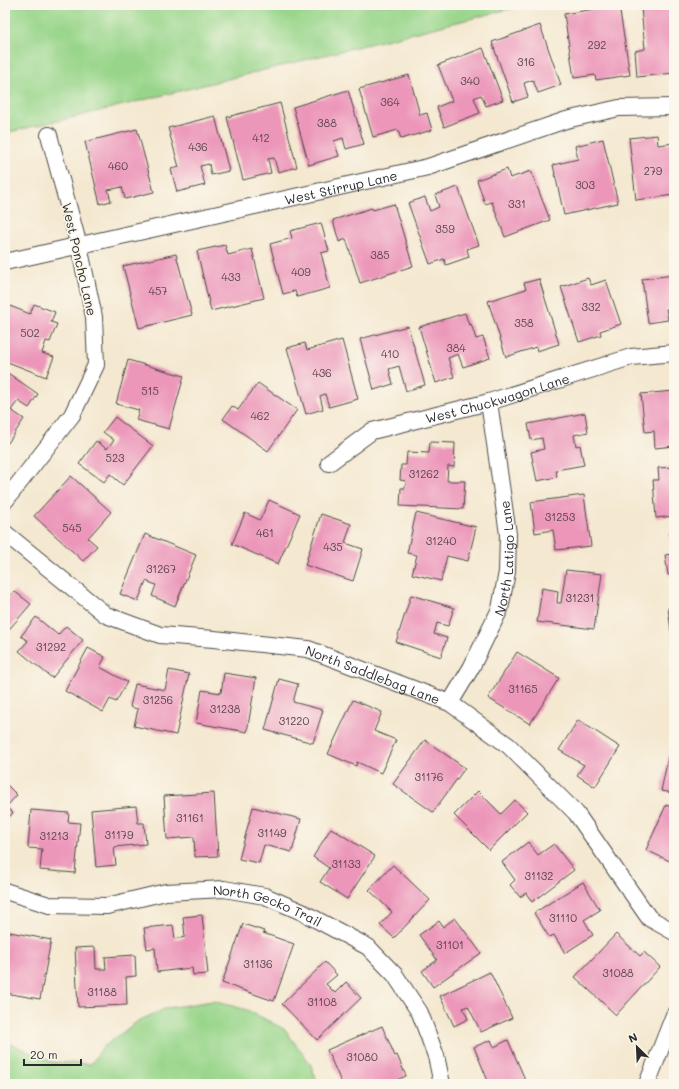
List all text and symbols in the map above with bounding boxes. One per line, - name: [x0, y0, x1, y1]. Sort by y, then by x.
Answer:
- house number: 292: [588, 37, 606, 52]
- house number: 316: [517, 54, 535, 69]
- house number: 340: [460, 73, 480, 88]
- house number: 364: [380, 94, 400, 109]
- house number: 388: [317, 115, 337, 130]
- house number: 412: [252, 130, 270, 145]
- house number: 436: [188, 139, 208, 154]
- house number: 460: [108, 158, 128, 173]
- house number: 279: [644, 163, 663, 178]
- street label: West Stirrup Lane: [282, 166, 399, 208]
- house number: 303: [575, 177, 595, 192]
- house number: 331: [508, 196, 526, 211]
- street label: West Poncho Lane: [59, 201, 101, 317]
- house number: 359: [435, 221, 455, 236]
- house number: 385: [370, 247, 390, 262]
- house number: 409: [291, 264, 311, 279]
- house number: 433: [221, 269, 241, 284]
- house number: 457: [149, 283, 168, 298]
- house number: 332: [581, 299, 601, 314]
- house number: 358: [514, 315, 534, 330]
- house number: 502: [20, 325, 40, 340]
- house number: 384: [446, 340, 466, 355]
- house number: 410: [381, 346, 399, 361]
- house number: 436: [312, 365, 332, 380]
- street label: West Chuckwagon Lane: [423, 369, 571, 426]
- house number: 515: [141, 383, 159, 398]
- house number: 462: [250, 408, 270, 423]
- house number: 523: [106, 450, 125, 465]
- house number: 31262: [409, 466, 439, 481]
- street label: North Latigo Lane: [490, 500, 517, 618]
- house number: 31253: [545, 509, 576, 524]
- house number: 545: [62, 520, 82, 535]
- house number: 461: [256, 525, 274, 540]
- house number: 31240: [426, 533, 457, 548]
- house number: 435: [323, 539, 343, 554]
- house number: 31267: [146, 561, 176, 576]
- house number: 31231: [566, 590, 594, 605]
- house number: 31292: [36, 639, 66, 654]
- street label: North Saddlebag Lane: [303, 640, 443, 707]
- house number: 31165: [508, 681, 538, 696]
- house number: 31256: [143, 692, 173, 707]
- house number: 31238: [210, 701, 241, 716]
- house number: 31220: [279, 713, 309, 728]
- house number: 31176: [414, 769, 444, 784]
- house number: 31161: [176, 810, 204, 825]
- house number: 31149: [257, 825, 287, 840]
- house number: 31179: [105, 827, 134, 842]
- house number: 31213: [40, 828, 69, 843]
- house number: 31133: [331, 856, 361, 871]
- house number: 31132: [525, 868, 553, 883]
- street label: North Gecko Trail: [212, 880, 325, 930]
- house number: 31110: [549, 910, 577, 925]
- house number: 31101: [436, 937, 464, 952]
- house number: 31136: [243, 956, 273, 971]
- house number: 31088: [602, 965, 634, 980]
- house number: 31188: [87, 984, 117, 999]
- house number: 31108: [307, 994, 337, 1009]
- north arrow: [617, 1027, 657, 1067]
- text: N: [626, 1029, 640, 1046]
- scale bar: [24, 1041, 81, 1067]
- text: 20 m: [30, 1046, 58, 1062]
- house number: 31080: [346, 1049, 378, 1064]

